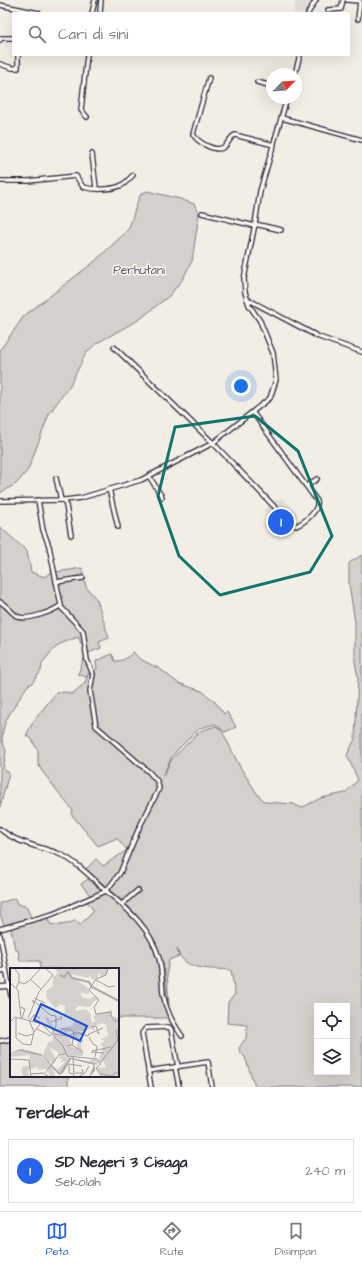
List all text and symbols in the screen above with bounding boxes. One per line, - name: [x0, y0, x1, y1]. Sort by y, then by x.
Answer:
- search box: [12, 12, 350, 56]
- icon: search: [26, 23, 48, 45]
- text: Cari di sini: [58, 24, 128, 45]
- north arrow: [266, 68, 302, 104]
- park label: Perhutani: [113, 262, 165, 279]
- your location: [231, 376, 251, 396]
- pin: 1: [268, 507, 294, 537]
- inset map: [10, 968, 119, 1077]
- map controls: [314, 1003, 350, 1075]
- button: locate: [314, 1003, 350, 1039]
- button: layers: [314, 1039, 350, 1075]
- text: Terdekat: [16, 1101, 89, 1125]
- text: SD Negeri 3 Cisaga: [55, 1152, 187, 1173]
- text: 1: [29, 1162, 31, 1180]
- text: 240 m: [305, 1162, 345, 1180]
- text: Sekolah: [55, 1173, 101, 1191]
- tab: Peta: [46, 1220, 69, 1259]
- tab: Rute: [160, 1220, 184, 1259]
- tab: Disimpan: [275, 1220, 316, 1259]

